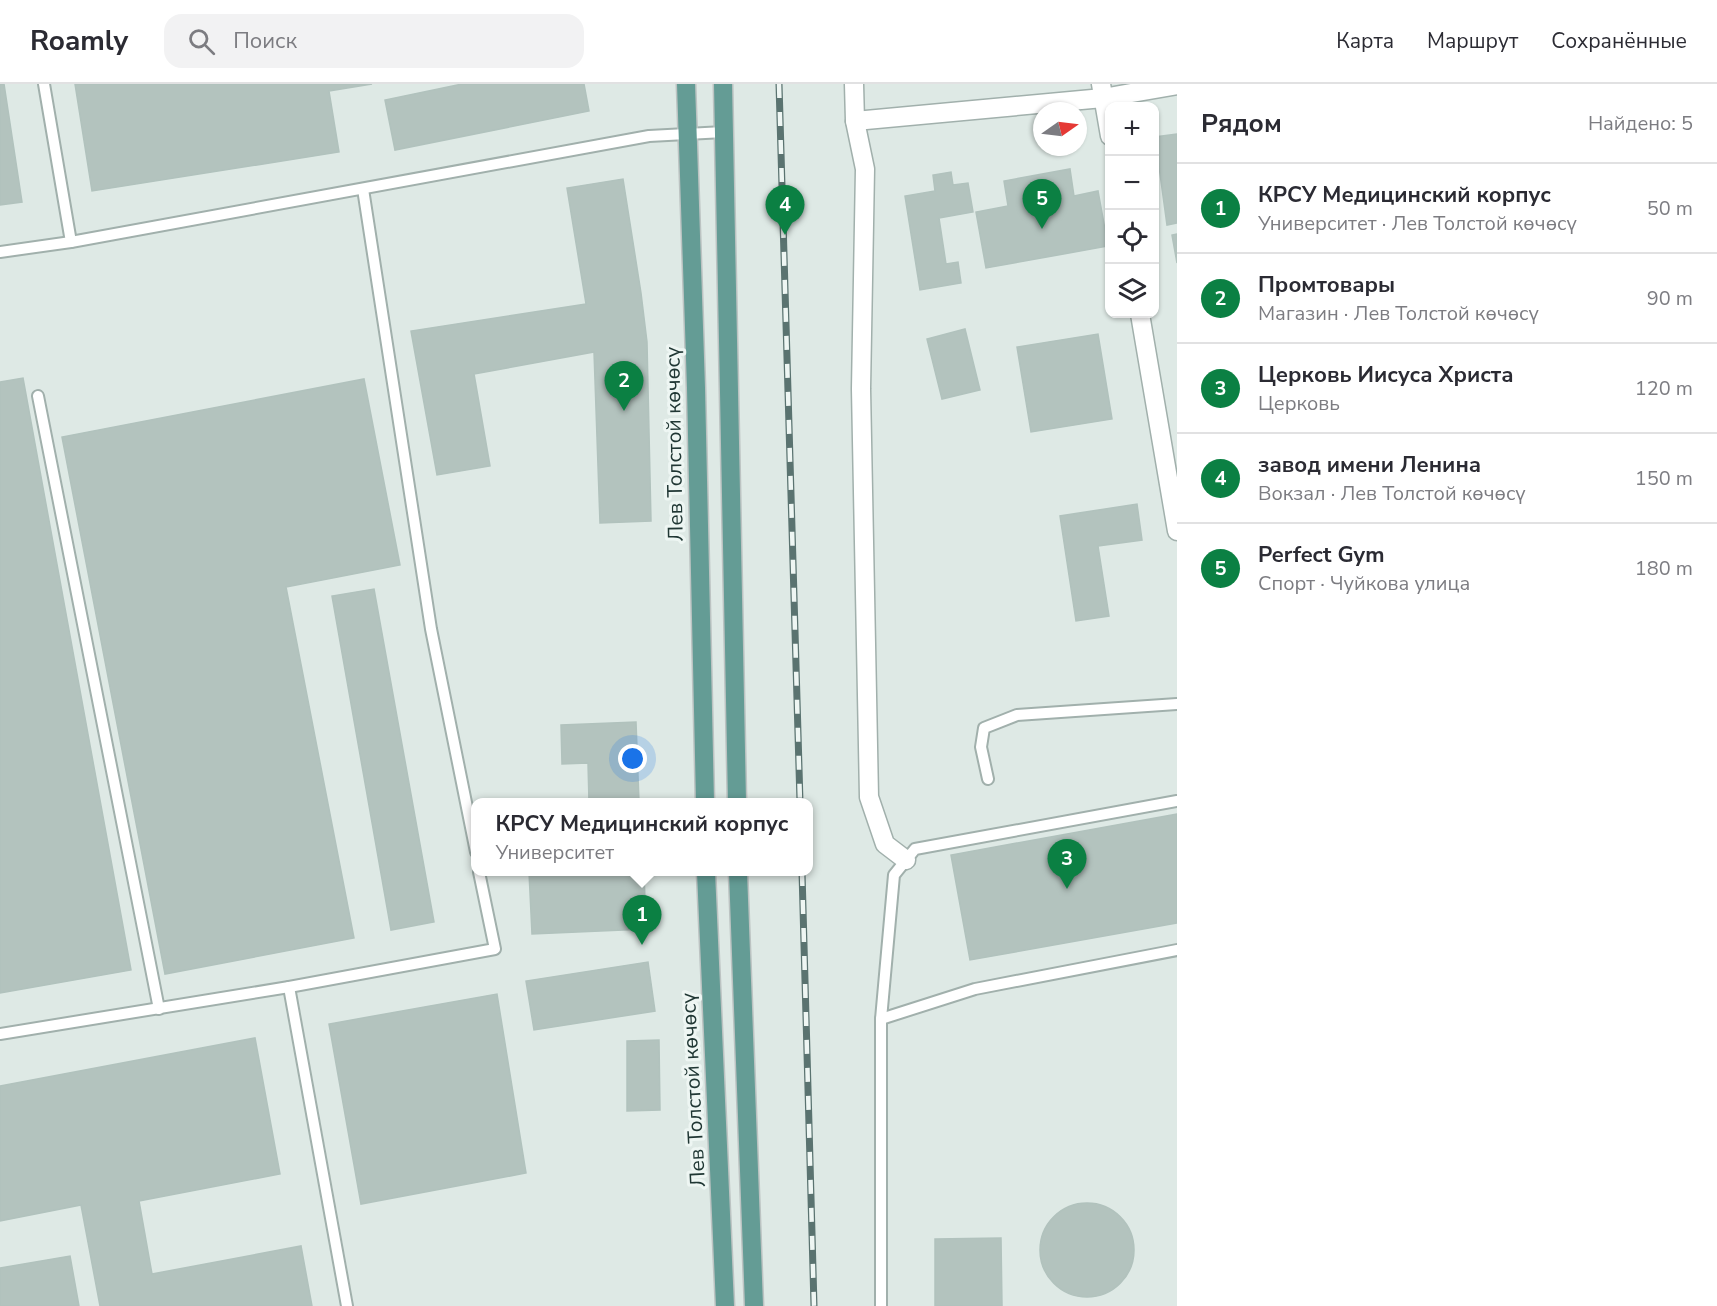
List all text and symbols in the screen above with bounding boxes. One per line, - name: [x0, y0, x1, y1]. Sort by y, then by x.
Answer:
- search box: [164, 14, 584, 68]
- text: Roamly: [30, 22, 128, 60]
- icon: search: [185, 25, 218, 58]
- text: Поиск: [233, 26, 297, 56]
- text: Карта: [1336, 27, 1394, 55]
- text: Маршрут: [1427, 27, 1518, 55]
- text: Сохранённые: [1551, 27, 1687, 55]
- north arrow: [1033, 102, 1087, 156]
- map controls: [1105, 102, 1159, 318]
- button: +: [1105, 102, 1159, 156]
- text: Рядом: [1201, 106, 1282, 141]
- text: Найдено: 5: [1588, 110, 1693, 137]
- button: −: [1105, 156, 1159, 210]
- pin: 5: [1022, 180, 1062, 229]
- text: КРСУ Медицинский корпус: [1258, 180, 1551, 210]
- pin: 4: [766, 186, 804, 235]
- text: 1: [1215, 195, 1227, 222]
- text: 50 m: [1647, 195, 1693, 222]
- button: locate: [1105, 210, 1159, 264]
- text: Университет · Лев Толстой көчөсү: [1258, 210, 1577, 237]
- button: layers: [1105, 264, 1159, 318]
- text: Промтовары: [1258, 270, 1395, 300]
- text: 2: [1215, 285, 1227, 312]
- text: 90 m: [1647, 285, 1693, 312]
- text: Магазин · Лев Толстой көчөсү: [1258, 300, 1539, 327]
- street label: Лев Толстой көчөсү: [658, 346, 690, 542]
- text: Церковь Иисуса Христа: [1258, 360, 1514, 390]
- pin: 2: [604, 362, 644, 411]
- text: 3: [1215, 375, 1227, 402]
- text: 120 m: [1635, 375, 1693, 402]
- text: Церковь: [1258, 390, 1340, 417]
- text: завод имени Ленина: [1258, 450, 1481, 480]
- text: 4: [1215, 465, 1227, 492]
- text: 150 m: [1635, 465, 1693, 492]
- text: Вокзал · Лев Толстой көчөсү: [1258, 480, 1526, 507]
- text: Perfect Gym: [1258, 540, 1384, 570]
- text: 5: [1215, 555, 1227, 582]
- text: 180 m: [1635, 555, 1693, 582]
- text: Спорт · Чуйкова улица: [1258, 570, 1470, 597]
- your location: [618, 744, 647, 773]
- popup: [471, 798, 813, 876]
- text: КРСУ Медицинский корпус: [496, 809, 788, 839]
- text: Университет: [496, 839, 614, 866]
- pin: 3: [1048, 840, 1086, 889]
- pin: 1: [622, 896, 662, 945]
- street label: Лев Толстой көчөсү: [674, 992, 712, 1188]

